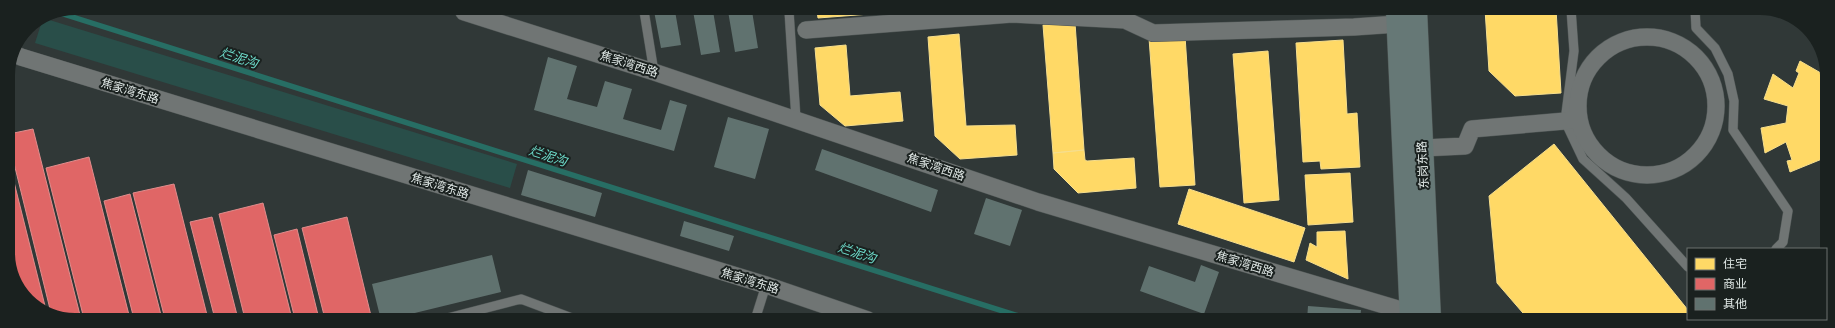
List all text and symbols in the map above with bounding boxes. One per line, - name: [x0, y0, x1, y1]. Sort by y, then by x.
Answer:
- water label: 烂泥沟: [218, 45, 262, 72]
- street label: 焦家湾西路: [598, 48, 660, 80]
- street label: 焦家湾东路: [99, 76, 161, 106]
- street label: 东岗东路: [1415, 141, 1431, 189]
- water label: 烂泥沟: [527, 143, 571, 170]
- street label: 焦家湾西路: [905, 151, 967, 183]
- street label: 焦家湾东路: [409, 171, 471, 201]
- water label: 烂泥沟: [836, 240, 880, 267]
- legend: [1687, 248, 1827, 320]
- street label: 焦家湾西路: [1214, 249, 1276, 279]
- text: 住宅: [1723, 257, 1747, 271]
- street label: 焦家湾东路: [719, 266, 781, 296]
- text: 商业: [1723, 277, 1747, 291]
- text: 其他: [1723, 297, 1747, 311]

